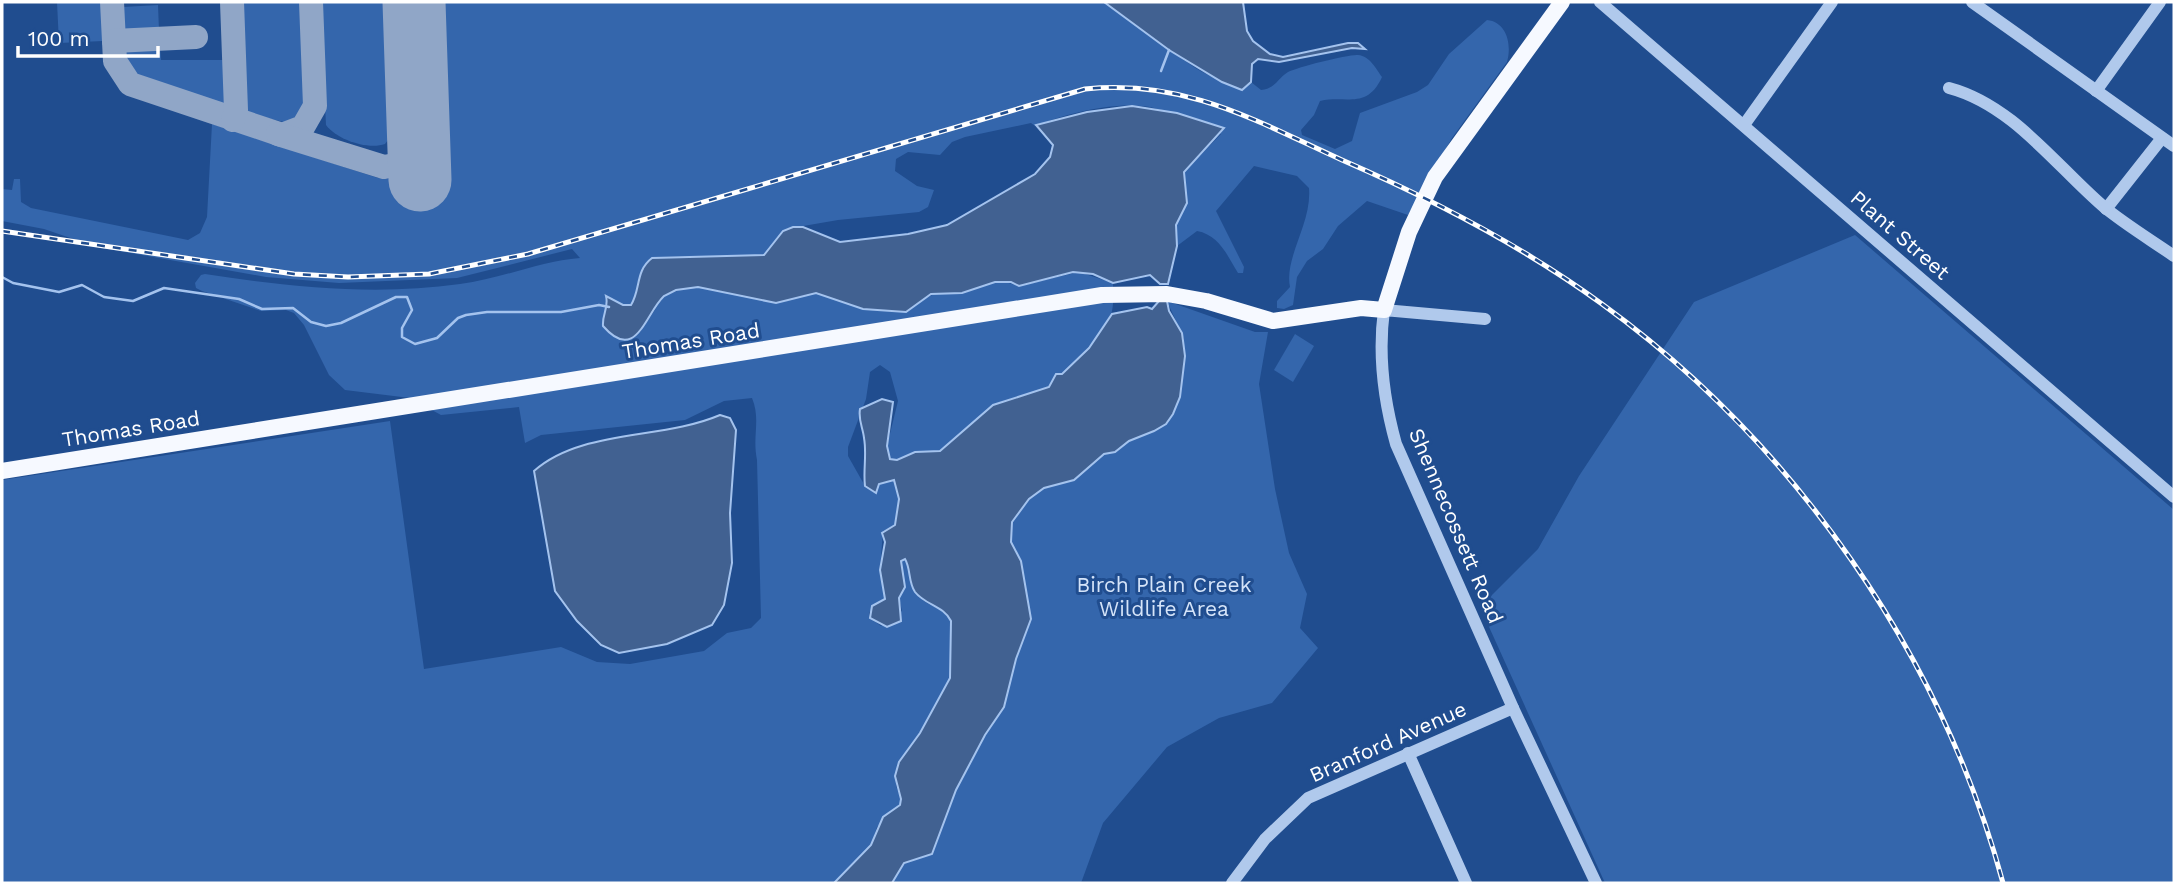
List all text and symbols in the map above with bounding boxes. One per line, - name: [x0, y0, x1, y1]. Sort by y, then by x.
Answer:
- scale bar: [18, 14, 158, 58]
- text: 100 m: [28, 26, 90, 51]
- street label: Plant Street: [1846, 185, 1955, 285]
- street label: Thomas Road: [620, 317, 762, 364]
- street label: Thomas Road: [60, 405, 202, 452]
- street label: Shennecossett Road: [1404, 424, 1509, 627]
- park label: Birch Plain Creek Wildlife Area: [1076, 572, 1252, 621]
- street label: Branford Avenue: [1305, 696, 1470, 787]

